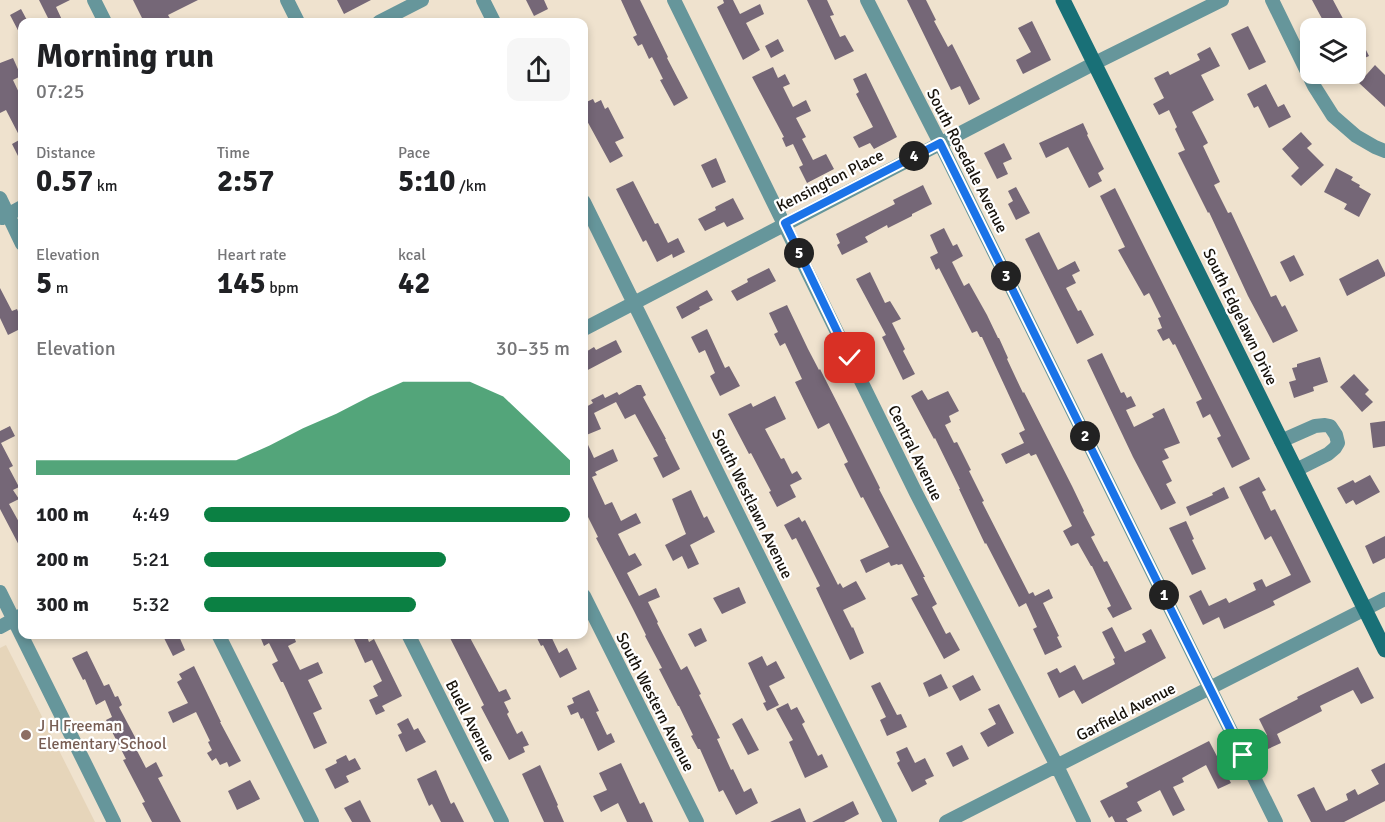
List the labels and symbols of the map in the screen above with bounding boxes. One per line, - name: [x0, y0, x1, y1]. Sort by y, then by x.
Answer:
- street label: South Rosedale Avenue: [922, 86, 1012, 236]
- pin: 4: [899, 141, 929, 171]
- street label: Kensington Place: [773, 145, 887, 217]
- pin: 5: [784, 238, 814, 268]
- street label: South Edgelawn Drive: [1198, 245, 1282, 389]
- pin: 3: [991, 261, 1021, 291]
- pin: [824, 332, 875, 383]
- street label: Central Avenue: [883, 402, 947, 504]
- pin: 2: [1070, 421, 1100, 451]
- street label: South Westlawn Avenue: [707, 426, 797, 582]
- pin: 1: [1149, 580, 1179, 610]
- street label: South Western Avenue: [611, 629, 699, 775]
- street label: Buell Avenue: [441, 677, 499, 765]
- street label: Garfield Avenue: [1073, 678, 1179, 746]
- place label: J H Freeman Elementary School: [38, 716, 167, 754]
- marker: J H Freeman Elementary School: [19, 728, 33, 742]
- pin: [1217, 729, 1268, 780]

